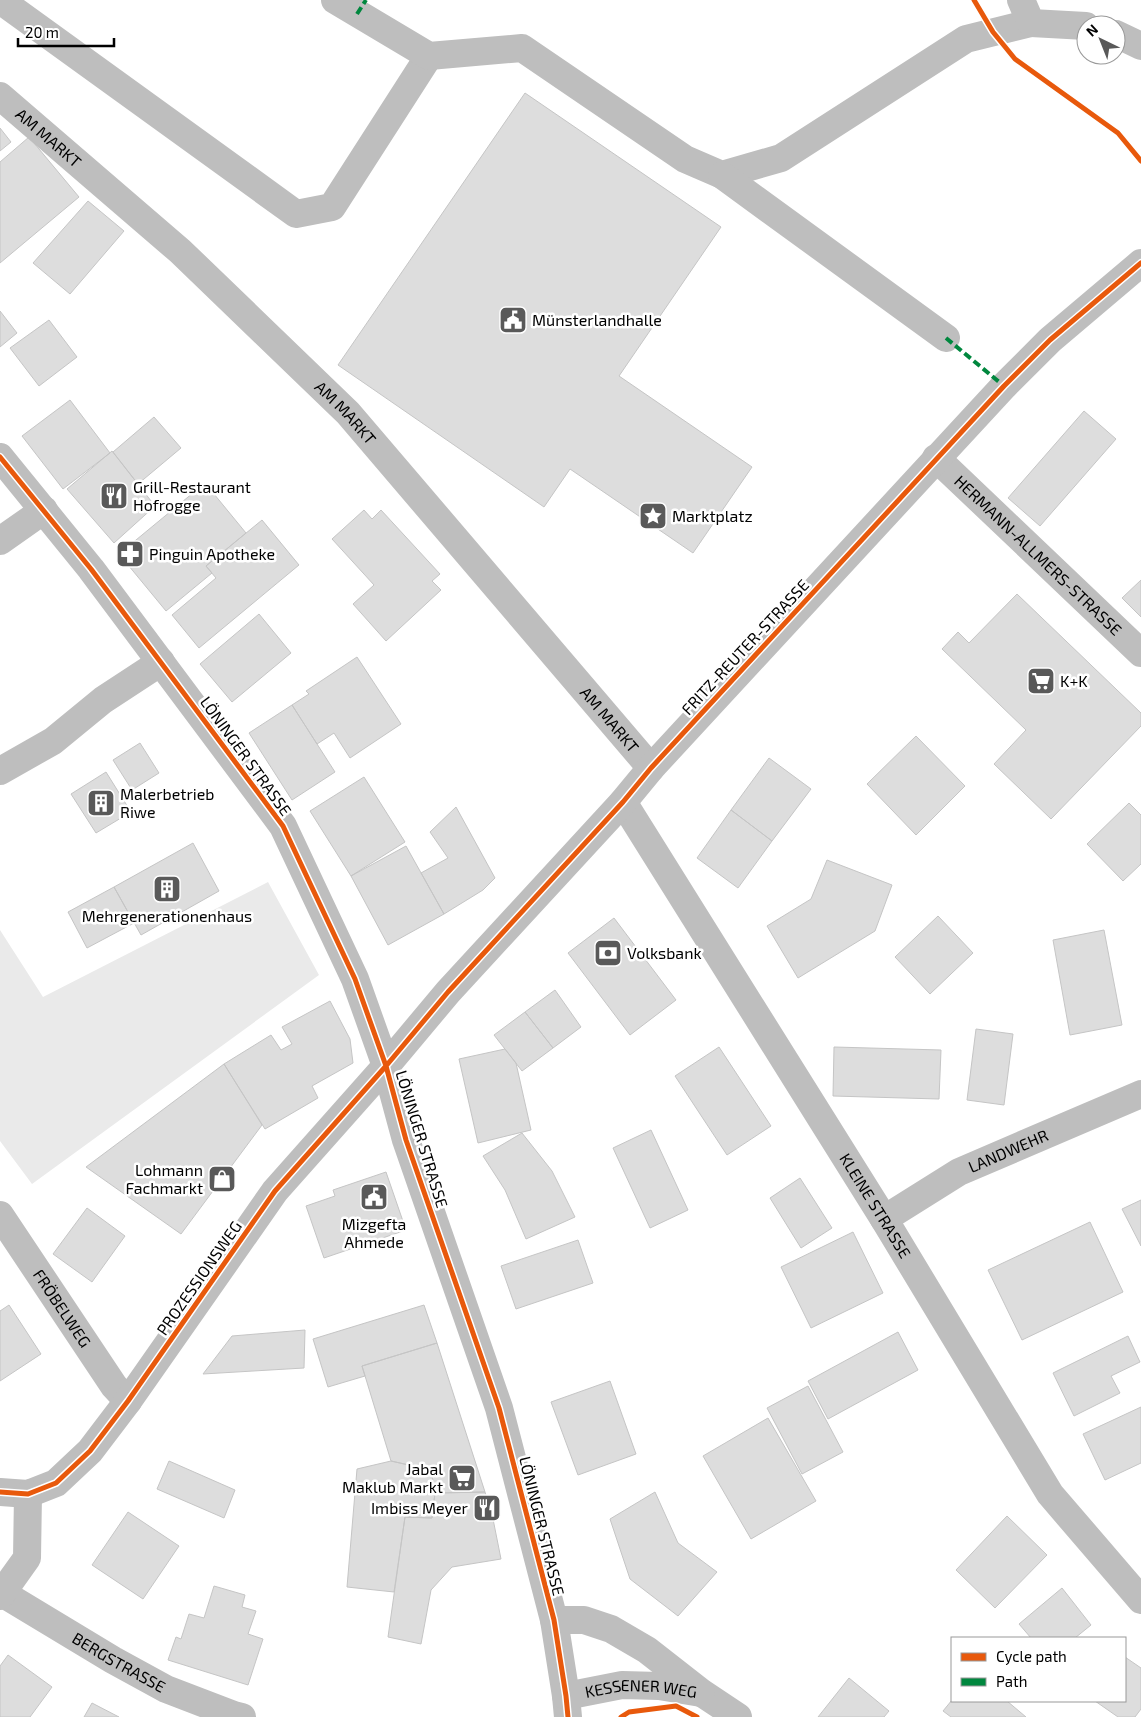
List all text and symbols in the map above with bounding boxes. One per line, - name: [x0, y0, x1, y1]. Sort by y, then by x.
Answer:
- scale bar: [18, 15, 114, 47]
- north arrow: [1076, 15, 1126, 65]
- text: N: [1082, 20, 1101, 40]
- text: 20 m: [25, 23, 59, 41]
- street label: AM MARKT: [12, 104, 85, 171]
- public building icon: Münsterlandhalle: [498, 305, 528, 335]
- place label: Münsterlandhalle: [532, 310, 662, 329]
- street label: AM MARKT: [311, 377, 380, 448]
- street label: HERMANN-ALLMERS-STRASSE: [951, 471, 1126, 639]
- place label: Grill-Restaurant Hofrogge: [133, 477, 251, 514]
- restaurant icon: Grill-Restaurant Hofrogge: [99, 481, 129, 511]
- place icon: Marktplatz: [638, 501, 668, 531]
- place label: Marktplatz: [672, 506, 753, 525]
- pharmacy icon: Pinguin Apotheke: [115, 539, 145, 569]
- place label: Pinguin Apotheke: [149, 544, 275, 563]
- street label: FRITZ-REUTER-STRASSE: [677, 575, 812, 718]
- supermarket icon: K+K: [1026, 666, 1056, 696]
- place label: K+K: [1060, 671, 1088, 690]
- street label: AM MARKT: [577, 683, 643, 756]
- street label: LÖNINGER STRASSE: [197, 692, 296, 819]
- place label: Malerbetrieb Riwe: [120, 784, 214, 821]
- building icon: Malerbetrieb Riwe: [86, 788, 116, 818]
- building icon: Mehrgenerationenhaus: [152, 874, 182, 904]
- place label: Mehrgenerationenhaus: [82, 906, 252, 925]
- bank icon: Volksbank: [593, 938, 623, 968]
- place label: Volksbank: [627, 943, 702, 962]
- street label: LÖNINGER STRASSE: [393, 1068, 452, 1210]
- street label: LANDWEHR: [965, 1125, 1051, 1176]
- street label: KLEINE STRASSE: [836, 1149, 915, 1261]
- place label: Lohmann Fachmarkt: [125, 1160, 203, 1197]
- shop icon: Lohmann Fachmarkt: [207, 1164, 237, 1194]
- public building icon: Mizgefta Ahmede: [359, 1182, 389, 1212]
- place label: Mizgefta Ahmede: [342, 1214, 406, 1251]
- street label: PROZESSIONSWEG: [152, 1217, 245, 1338]
- street label: FRÖBELWEG: [30, 1265, 95, 1350]
- street label: LÖNINGER STRASSE: [516, 1454, 569, 1598]
- place label: Jabal Maklub Markt: [342, 1459, 443, 1496]
- supermarket icon: Jabal Maklub Markt: [447, 1463, 477, 1493]
- restaurant icon: Imbiss Meyer: [472, 1493, 502, 1523]
- place label: Imbiss Meyer: [371, 1498, 469, 1517]
- street label: BERGSTRASSE: [69, 1628, 169, 1696]
- legend: [951, 1637, 1126, 1702]
- text: Cycle path: [996, 1647, 1067, 1665]
- text: Path: [996, 1672, 1027, 1690]
- street label: KESSENER WEG: [583, 1675, 698, 1701]

